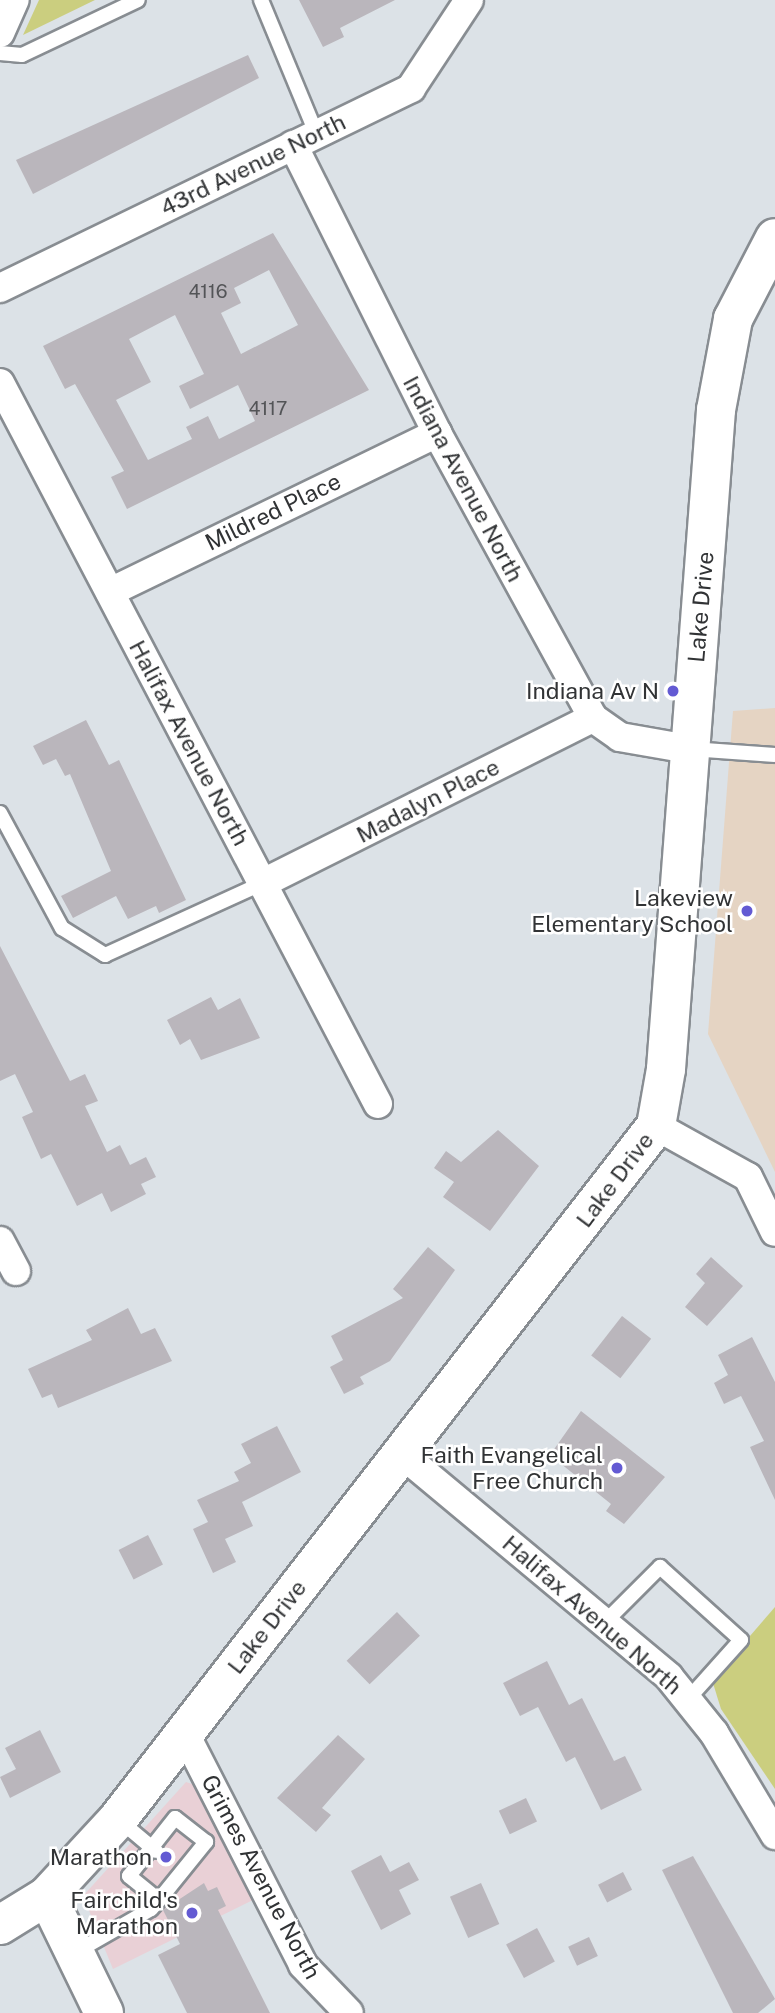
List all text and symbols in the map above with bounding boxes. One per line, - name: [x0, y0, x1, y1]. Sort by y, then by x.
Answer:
- street label: 43rd Avenue North: [156, 108, 350, 222]
- house number: 4116: [188, 281, 228, 303]
- street label: Indiana Avenue North: [397, 371, 529, 587]
- house number: 4117: [249, 398, 287, 420]
- street label: Mildred Place: [201, 467, 345, 557]
- street label: Lake Drive: [682, 550, 720, 664]
- street label: Halifax Avenue North: [123, 636, 255, 850]
- place label: Indiana Av N: [526, 677, 659, 705]
- marker: Indiana Av N: [665, 683, 681, 699]
- street label: Madalyn Place: [352, 753, 504, 849]
- place label: Lakeview Elementary School: [531, 884, 733, 938]
- marker: Lakeview Elementary School: [739, 903, 755, 919]
- street label: Lake Drive: [570, 1127, 660, 1233]
- place label: Faith Evangelical Free Church: [421, 1441, 603, 1495]
- marker: Faith Evangelical Free Church: [609, 1460, 625, 1476]
- street label: Halifax Avenue North: [497, 1530, 687, 1700]
- street label: Lake Drive: [222, 1575, 312, 1679]
- street label: Grimes Avenue North: [195, 1770, 327, 1984]
- place label: Marathon: [50, 1843, 152, 1871]
- marker: Marathon: [158, 1849, 174, 1865]
- place label: Fairchild's Marathon: [70, 1886, 178, 1940]
- marker: Fairchild's Marathon: [184, 1905, 200, 1921]

